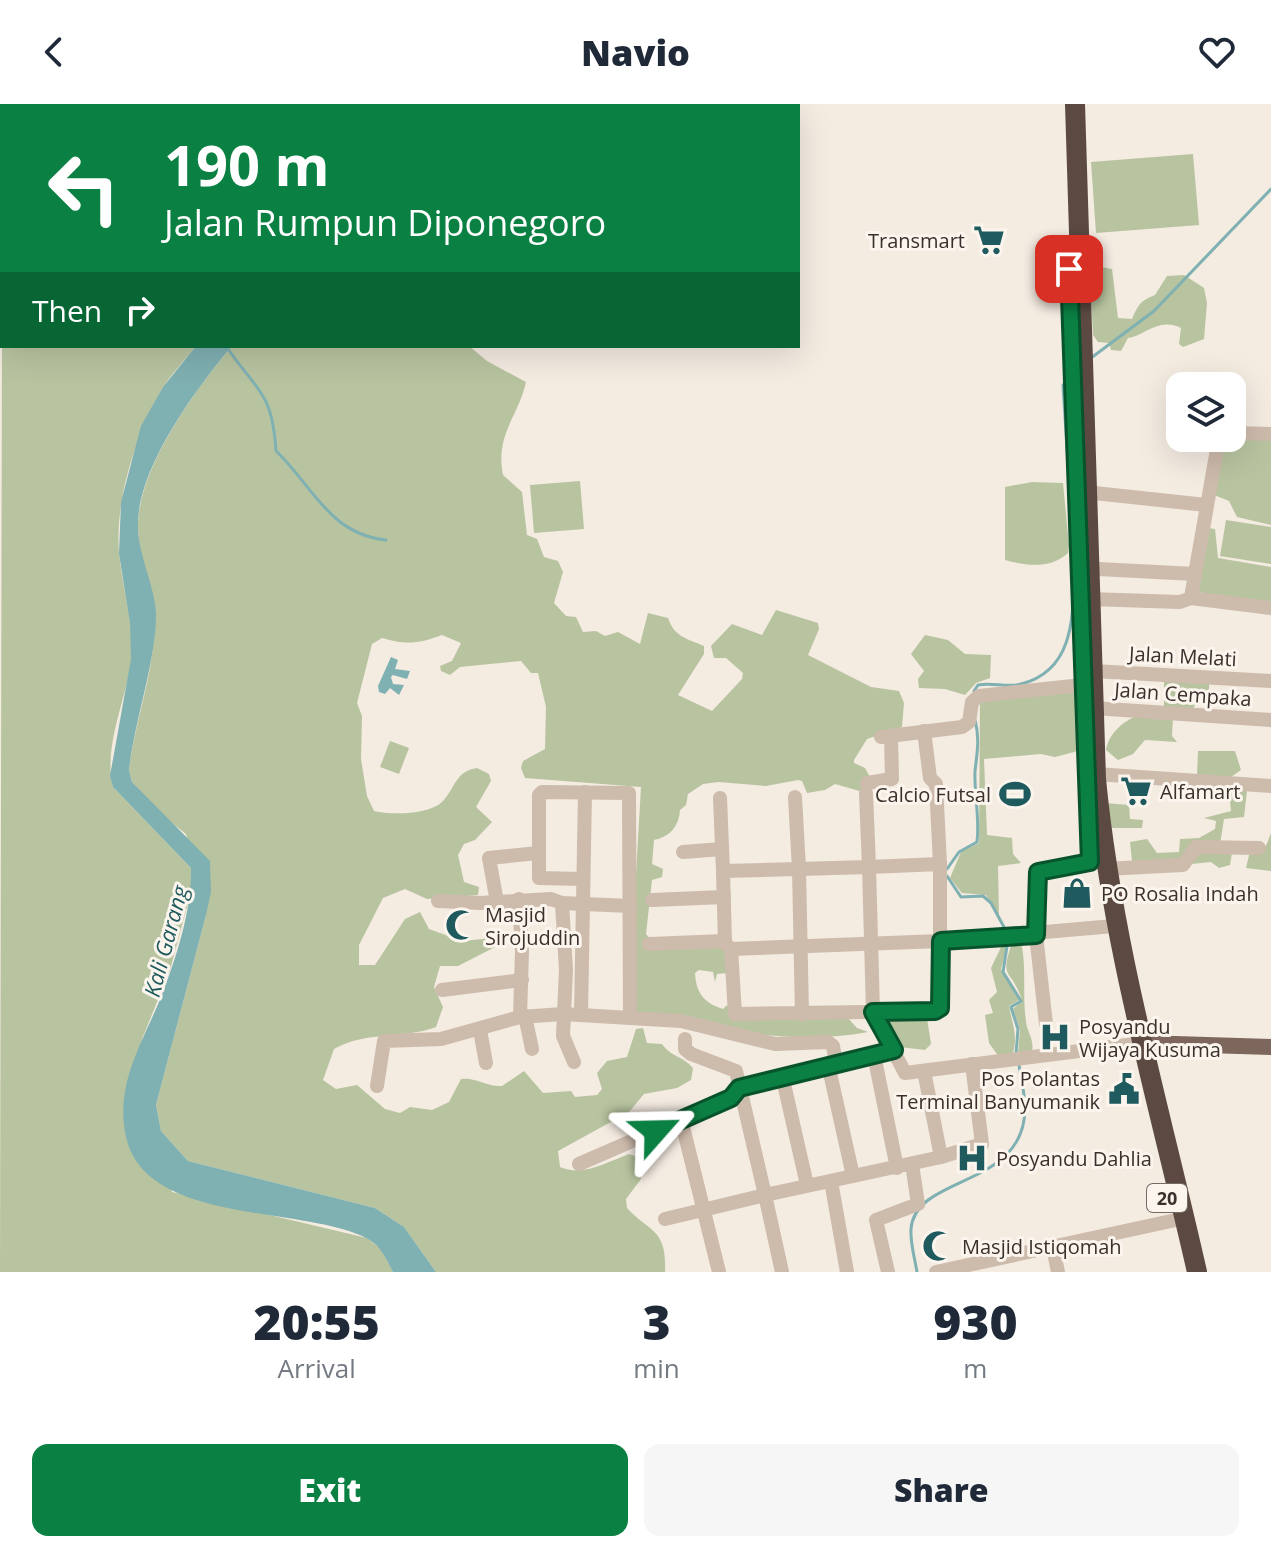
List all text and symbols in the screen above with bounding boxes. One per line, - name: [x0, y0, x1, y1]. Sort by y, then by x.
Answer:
- text: Navio: [581, 28, 690, 77]
- icon: back: [32, 30, 76, 74]
- icon: heart: [1195, 30, 1239, 74]
- text: 190 m: [164, 126, 330, 202]
- icon: left: [32, 136, 136, 240]
- text: Jalan Rumpun Diponegoro: [164, 198, 606, 247]
- supermarket icon: Transmart: [972, 223, 1006, 257]
- place label: Transmart: [868, 227, 965, 254]
- pin: [1035, 235, 1103, 303]
- icon: arrive: [1047, 247, 1091, 291]
- icon: right: [118, 288, 162, 332]
- text: Then: [32, 290, 102, 331]
- map controls: [1166, 372, 1246, 452]
- button: layers: [1166, 372, 1246, 452]
- street label: Jalan Melati: [1127, 640, 1237, 672]
- street label: Jalan Cempaka: [1112, 676, 1252, 712]
- supermarket icon: Alfamart: [1119, 774, 1153, 808]
- sports icon: Calcio Futsal: [998, 777, 1032, 811]
- place label: Alfamart: [1160, 778, 1240, 805]
- place label: Calcio Futsal: [875, 781, 991, 808]
- shop icon: PO Rosalia Indah: [1060, 876, 1094, 910]
- water label: Kali Garang: [136, 880, 195, 1000]
- place label: PO Rosalia Indah: [1101, 880, 1259, 907]
- place label: Masjid Sirojuddin: [485, 901, 580, 951]
- mosque icon: Masjid Sirojuddin: [444, 908, 478, 942]
- place label: Posyandu Wijaya Kusuma: [1079, 1013, 1221, 1063]
- hospital icon: Posyandu Wijaya Kusuma: [1038, 1020, 1072, 1054]
- place label: Pos Polantas Terminal Banyumanik: [896, 1065, 1100, 1115]
- public building icon: Pos Polantas Terminal Banyumanik: [1107, 1072, 1141, 1106]
- position arrow: [614, 1089, 698, 1173]
- hospital icon: Posyandu Dahlia: [955, 1141, 989, 1175]
- place label: Posyandu Dahlia: [996, 1145, 1152, 1172]
- road number: 20: [1147, 1184, 1187, 1212]
- mosque icon: Masjid Istiqomah: [921, 1229, 955, 1263]
- place label: Masjid Istiqomah: [962, 1233, 1122, 1260]
- text: 20:55: [253, 1289, 380, 1354]
- text: 3: [642, 1289, 671, 1354]
- text: 930: [933, 1289, 1018, 1354]
- text: Arrival: [277, 1350, 356, 1386]
- text: min: [633, 1350, 680, 1386]
- text: m: [963, 1350, 987, 1386]
- button: Exit: [32, 1444, 628, 1536]
- button: Share: [644, 1444, 1239, 1536]

